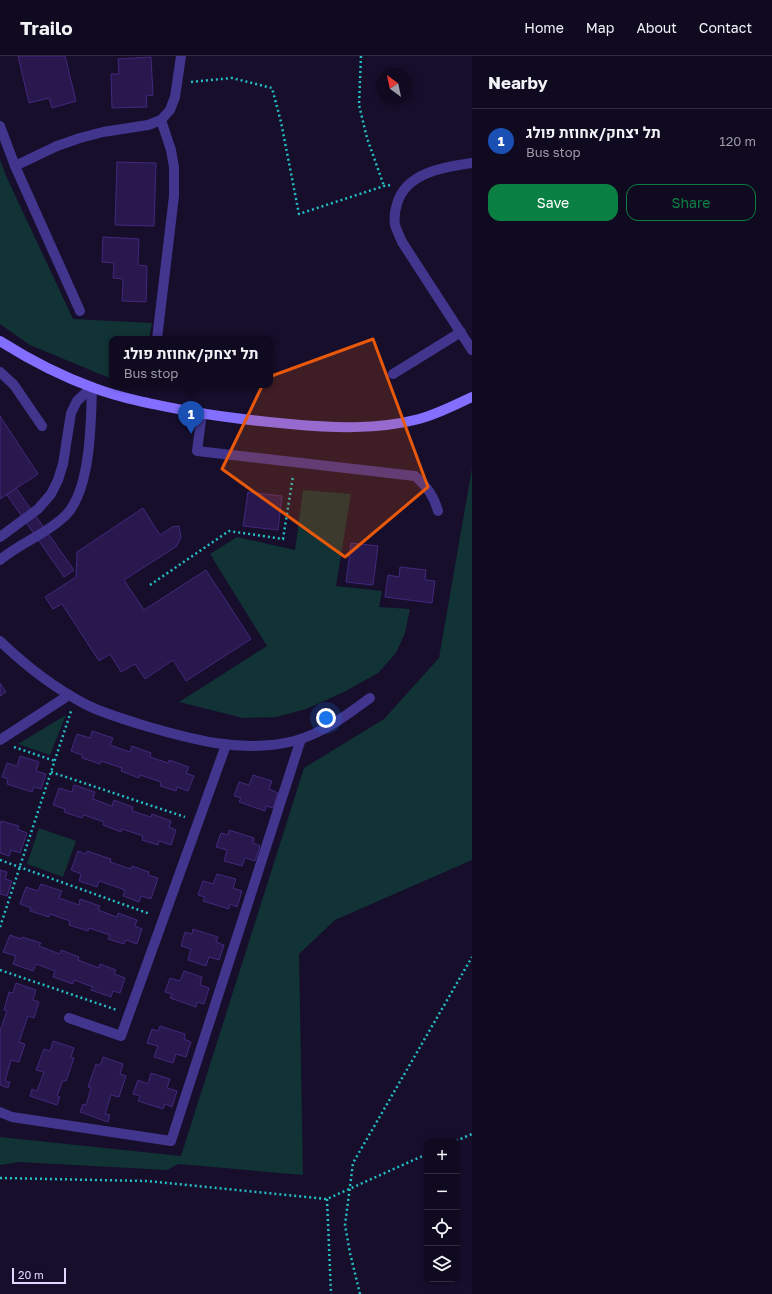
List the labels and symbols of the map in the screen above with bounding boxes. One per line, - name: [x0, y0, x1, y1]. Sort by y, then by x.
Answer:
- north arrow: [376, 68, 412, 104]
- pin: 1: [178, 401, 204, 434]
- your location: [316, 708, 336, 728]
- scale bar: [12, 1266, 66, 1285]

